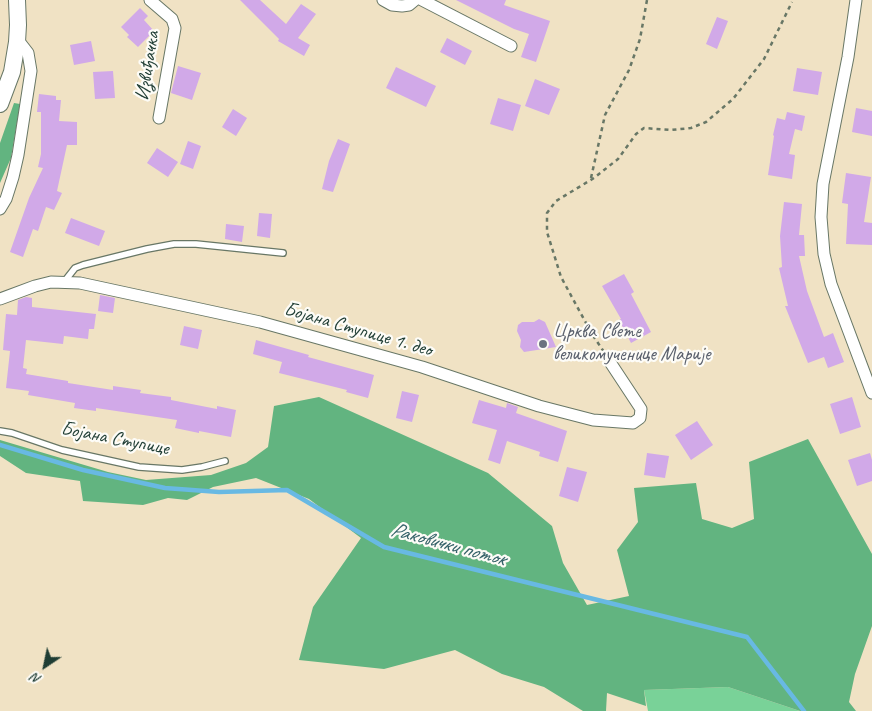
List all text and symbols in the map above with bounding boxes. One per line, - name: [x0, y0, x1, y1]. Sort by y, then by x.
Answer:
- street label: Извиђачка: [131, 30, 165, 102]
- street label: Бојана Ступице 1. део: [281, 297, 435, 363]
- place label: Црква Свете великомученице Марије: [553, 320, 711, 367]
- marker: Црква Свете великомученице Марије: [537, 338, 549, 350]
- street label: Бојана Ступице: [59, 417, 171, 461]
- water label: Раковички поток: [388, 518, 508, 572]
- north arrow: [20, 641, 70, 691]
- text: N: [28, 669, 45, 688]

